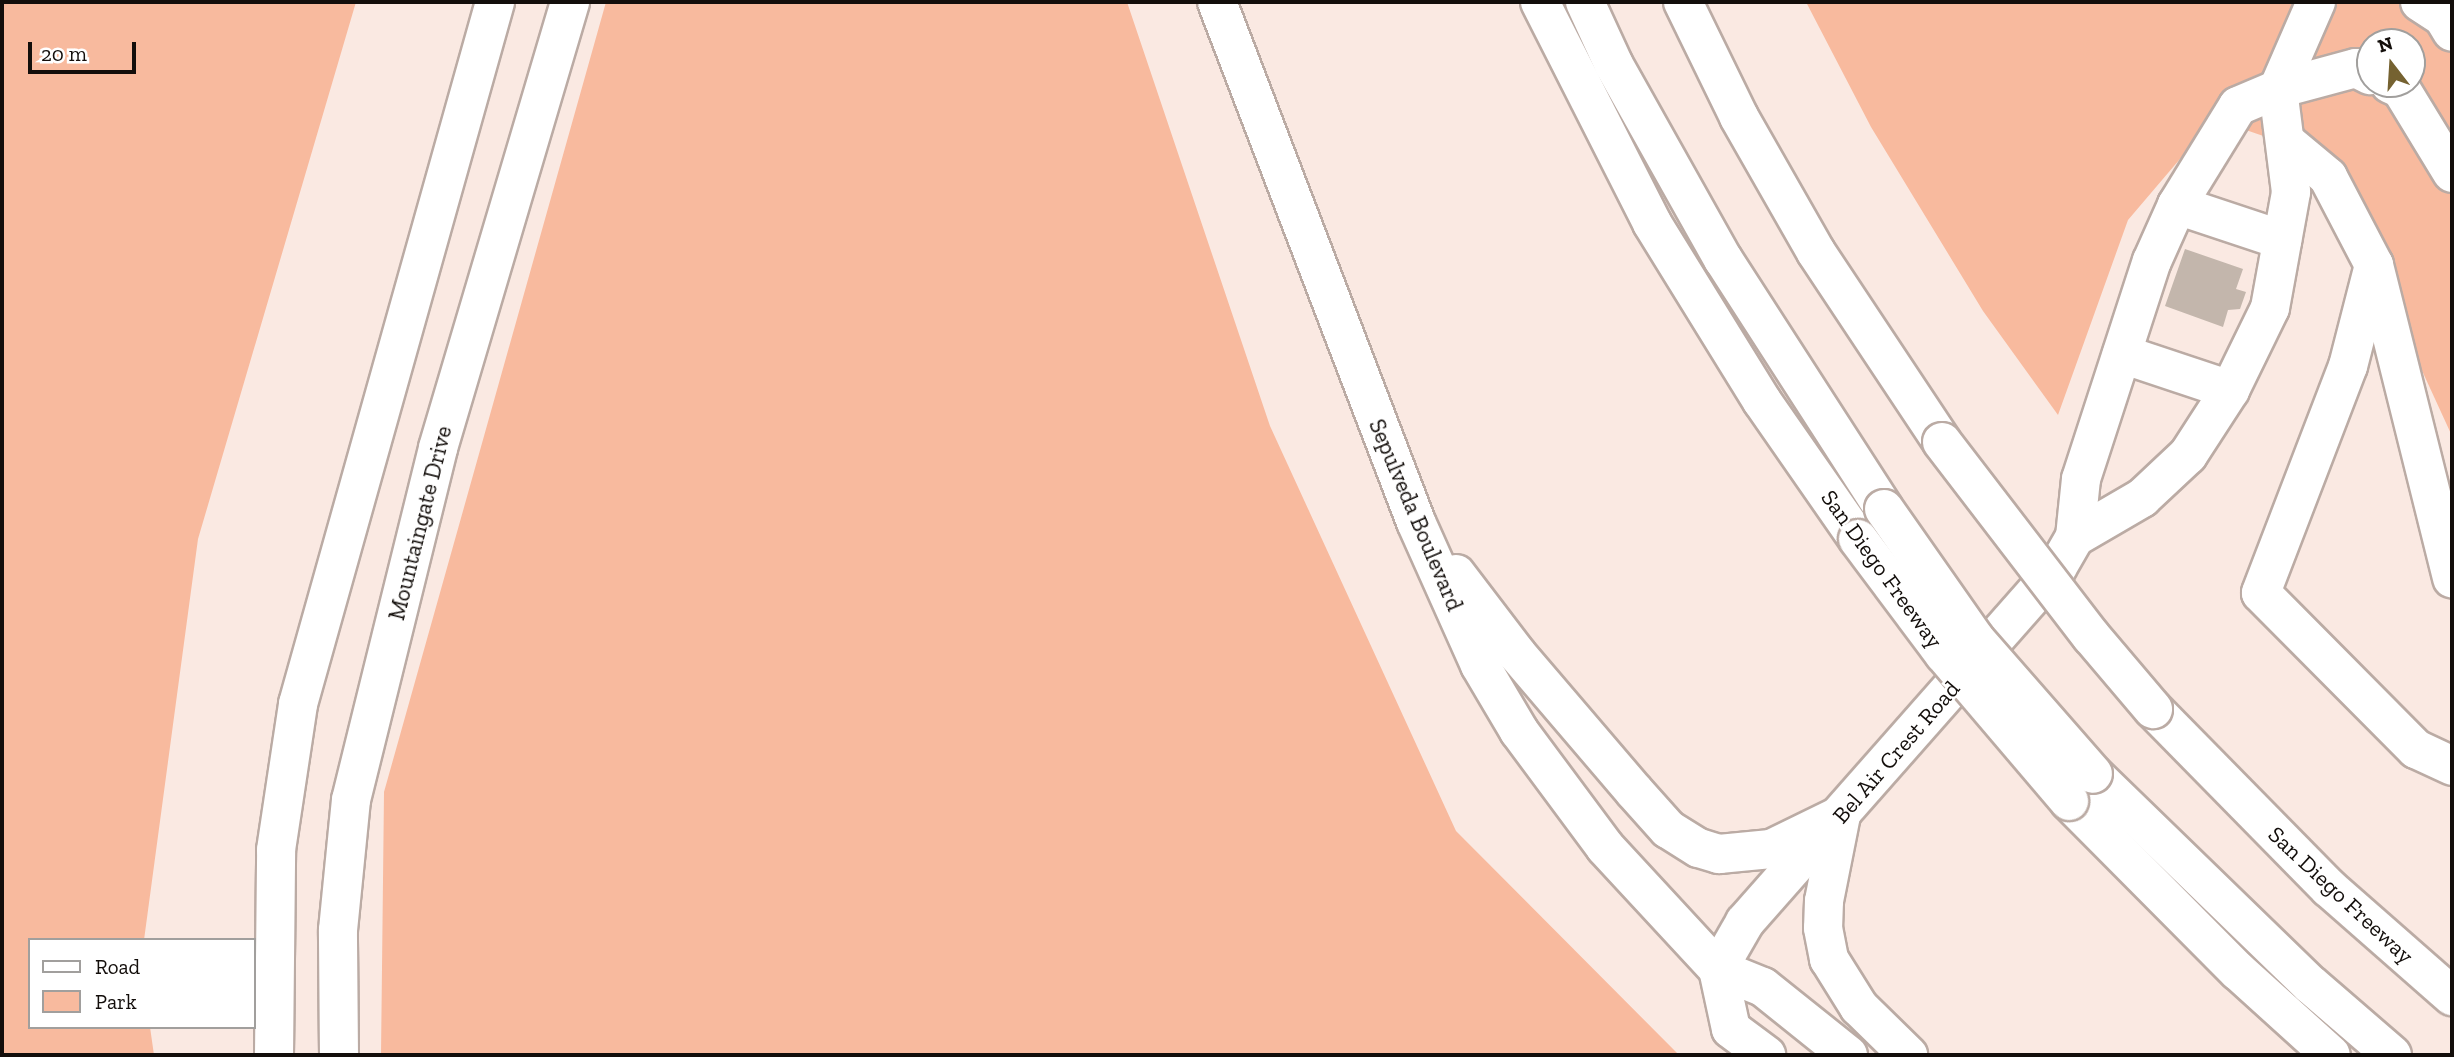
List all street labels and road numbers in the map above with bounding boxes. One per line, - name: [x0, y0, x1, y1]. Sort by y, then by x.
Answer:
- street label: Sepulveda Boulevard: [1363, 415, 1469, 615]
- street label: Mountaingate Drive: [383, 423, 457, 623]
- street label: San Diego Freeway: [1815, 485, 1949, 653]
- street label: Bel Air Crest Road: [1826, 675, 1966, 829]
- street label: San Diego Freeway: [2263, 821, 2419, 969]

